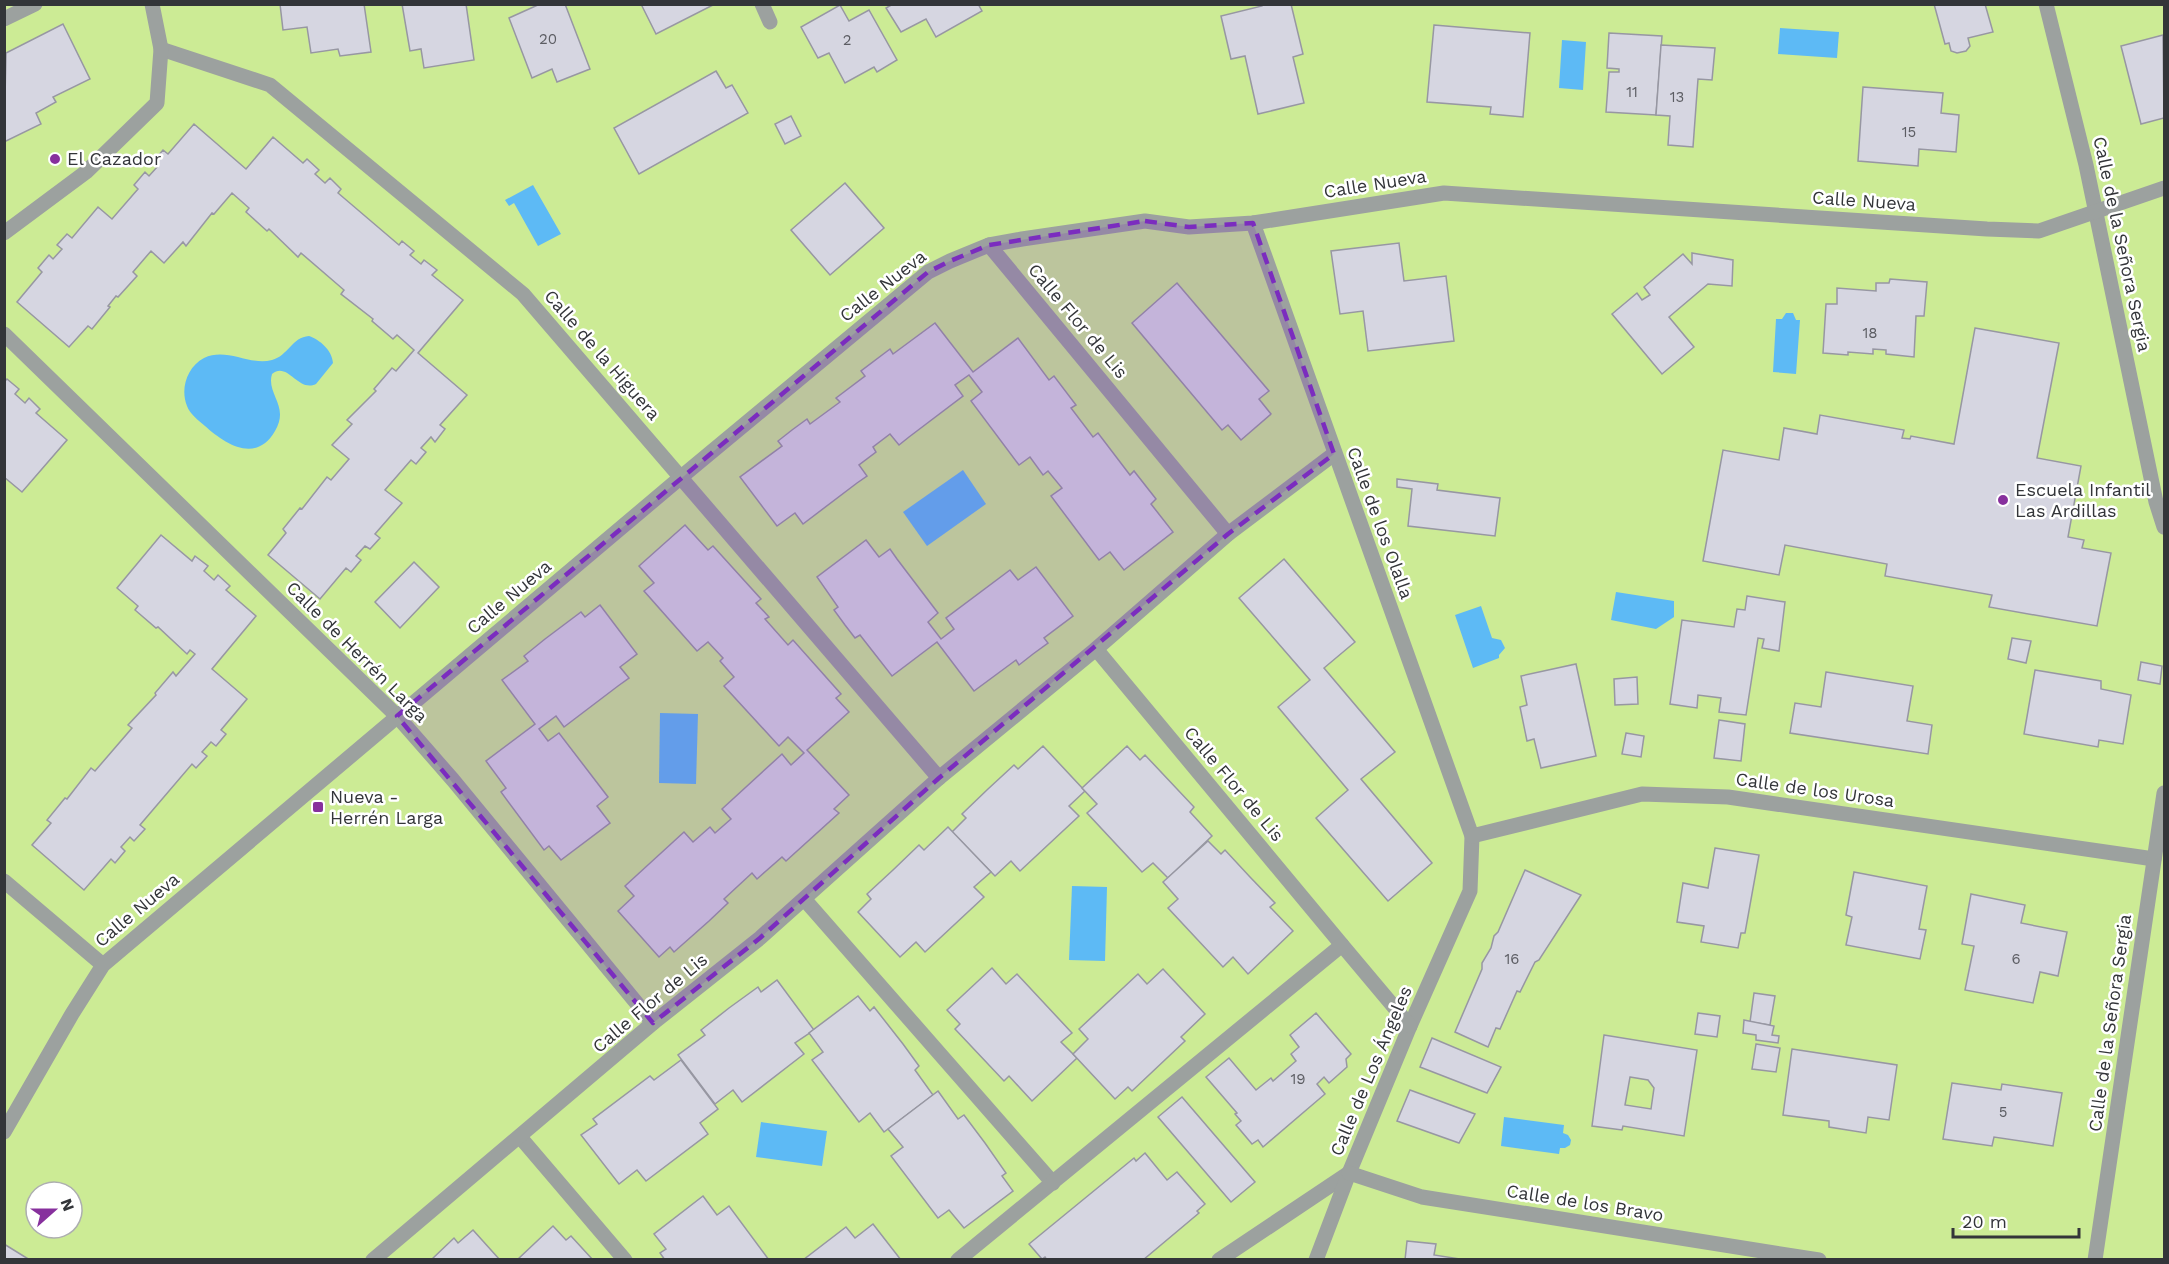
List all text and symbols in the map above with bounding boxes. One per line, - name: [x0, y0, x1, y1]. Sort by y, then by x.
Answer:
- house number: 20: [539, 30, 557, 48]
- house number: 2: [843, 31, 851, 49]
- house number: 11: [1626, 83, 1638, 101]
- house number: 13: [1670, 88, 1684, 106]
- house number: 15: [1902, 123, 1916, 141]
- street label: Calle de la Señora Sergia: [2089, 134, 2156, 353]
- place label: El Cazador: [67, 148, 161, 169]
- marker: El Cazador: [48, 152, 62, 166]
- street label: Calle Nueva: [1322, 165, 1428, 202]
- street label: Calle Nueva: [1812, 186, 1916, 215]
- street label: Calle Nueva: [835, 245, 930, 326]
- street label: Calle Flor de Lis: [1024, 259, 1132, 382]
- street label: Calle de la Higuera: [540, 285, 665, 424]
- house number: 18: [1862, 324, 1878, 342]
- street label: Calle de los Olalla: [1343, 444, 1418, 602]
- place label: Escuela Infantil Las Ardillas: [2015, 479, 2151, 521]
- marker: Escuela Infantil Las Ardillas: [1996, 493, 2010, 507]
- street label: Calle Nueva: [462, 555, 555, 638]
- street label: Calle de Herrén Larga: [282, 577, 432, 727]
- street label: Calle Flor de Lis: [1180, 722, 1288, 845]
- street label: Calle de los Urosa: [1734, 768, 1896, 811]
- place label: Nueva - Herrén Larga: [330, 786, 443, 828]
- marker: Nueva - Herrén Larga: [311, 800, 325, 814]
- street label: Calle Nueva: [90, 868, 183, 951]
- street label: Calle de la Señora Sergia: [2084, 913, 2135, 1133]
- street label: Calle Flor de Lis: [588, 949, 711, 1057]
- house number: 16: [1505, 950, 1519, 968]
- house number: 6: [2011, 950, 2021, 968]
- street label: Calle de Los Ángeles: [1325, 983, 1416, 1159]
- house number: 19: [1290, 1070, 1306, 1088]
- house number: 5: [1999, 1103, 2007, 1121]
- north arrow: [24, 1180, 84, 1240]
- street label: Calle de los Bravo: [1505, 1180, 1665, 1225]
- text: N: [57, 1196, 79, 1214]
- scale bar: [1953, 1201, 2079, 1239]
- text: 20 m: [1962, 1211, 2007, 1232]

